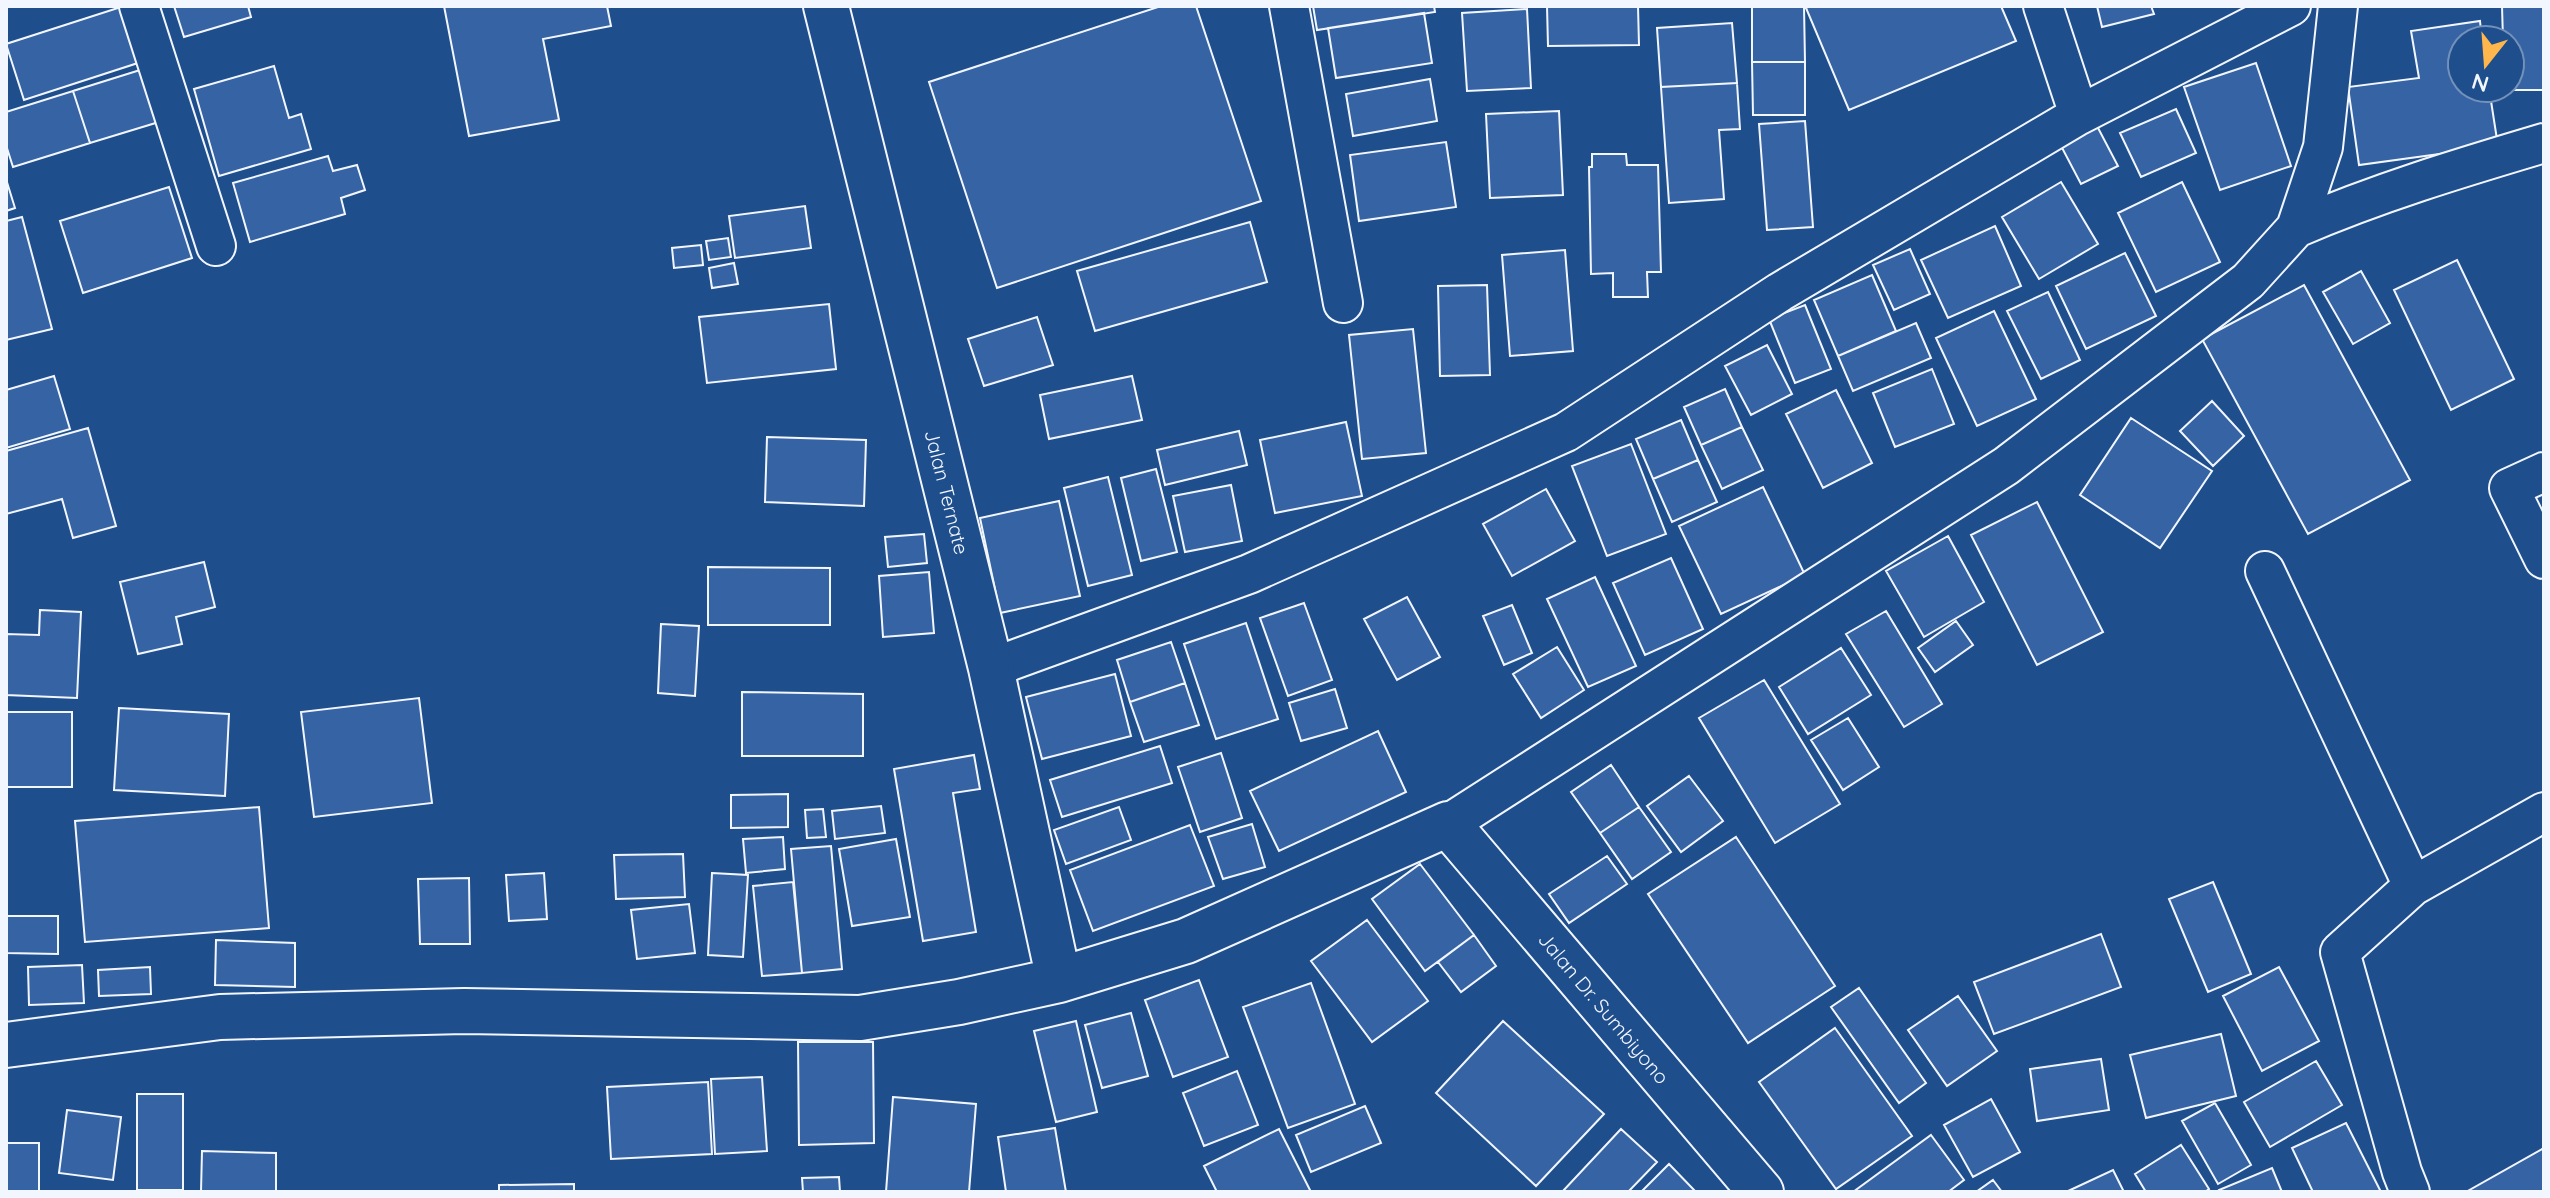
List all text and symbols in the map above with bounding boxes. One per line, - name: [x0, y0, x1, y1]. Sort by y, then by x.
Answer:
- north arrow: [2446, 24, 2526, 104]
- text: N: [2468, 67, 2492, 99]
- street label: Jalan Ternate: [919, 427, 975, 557]
- street label: Jalan Dr. Sumbiyono: [1533, 927, 1675, 1089]

